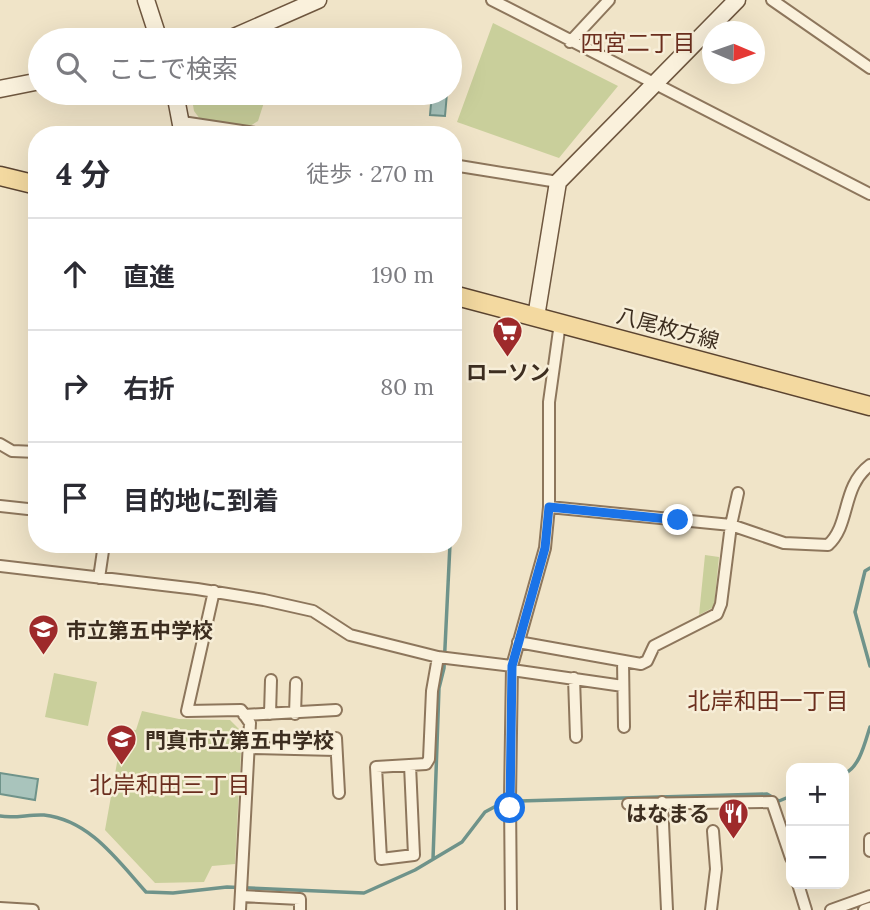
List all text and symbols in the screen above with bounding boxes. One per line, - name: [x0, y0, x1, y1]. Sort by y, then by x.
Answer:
- north arrow: [702, 21, 765, 84]
- search box: [28, 28, 462, 105]
- district label: 四宮二丁目: [581, 28, 696, 57]
- icon: search: [52, 48, 90, 86]
- text: ここで検索: [108, 52, 238, 85]
- text: 4 分: [56, 155, 110, 193]
- text: 徒歩 · 270 m: [306, 159, 434, 188]
- icon: ahead: [56, 255, 94, 293]
- text: 直進: [123, 260, 175, 293]
- text: 190 m: [371, 260, 434, 289]
- street label: 八尾枚方線: [614, 301, 722, 355]
- supermarket icon: ローソン: [491, 315, 525, 359]
- place label: ローソン: [466, 359, 550, 386]
- icon: right: [56, 367, 94, 405]
- text: 右折: [123, 372, 175, 405]
- text: 80 m: [380, 372, 434, 401]
- icon: arrive: [56, 479, 94, 517]
- text: 目的地に到着: [123, 484, 279, 517]
- route end: [662, 504, 693, 535]
- school or university icon: 市立第五中学校: [26, 613, 60, 657]
- place label: 市立第五中学校: [66, 617, 213, 644]
- district label: 北岸和田一丁目: [688, 686, 849, 715]
- school or university icon: 門真市立第五中学校: [105, 723, 139, 767]
- place label: 門真市立第五中学校: [145, 727, 334, 754]
- map controls: [786, 763, 849, 889]
- button: +: [786, 763, 849, 826]
- district label: 北岸和田三丁目: [90, 770, 251, 799]
- route start: [494, 792, 525, 823]
- restaurant icon: はなまる: [716, 796, 750, 840]
- place label: はなまる: [626, 800, 710, 827]
- button: −: [786, 826, 849, 889]

